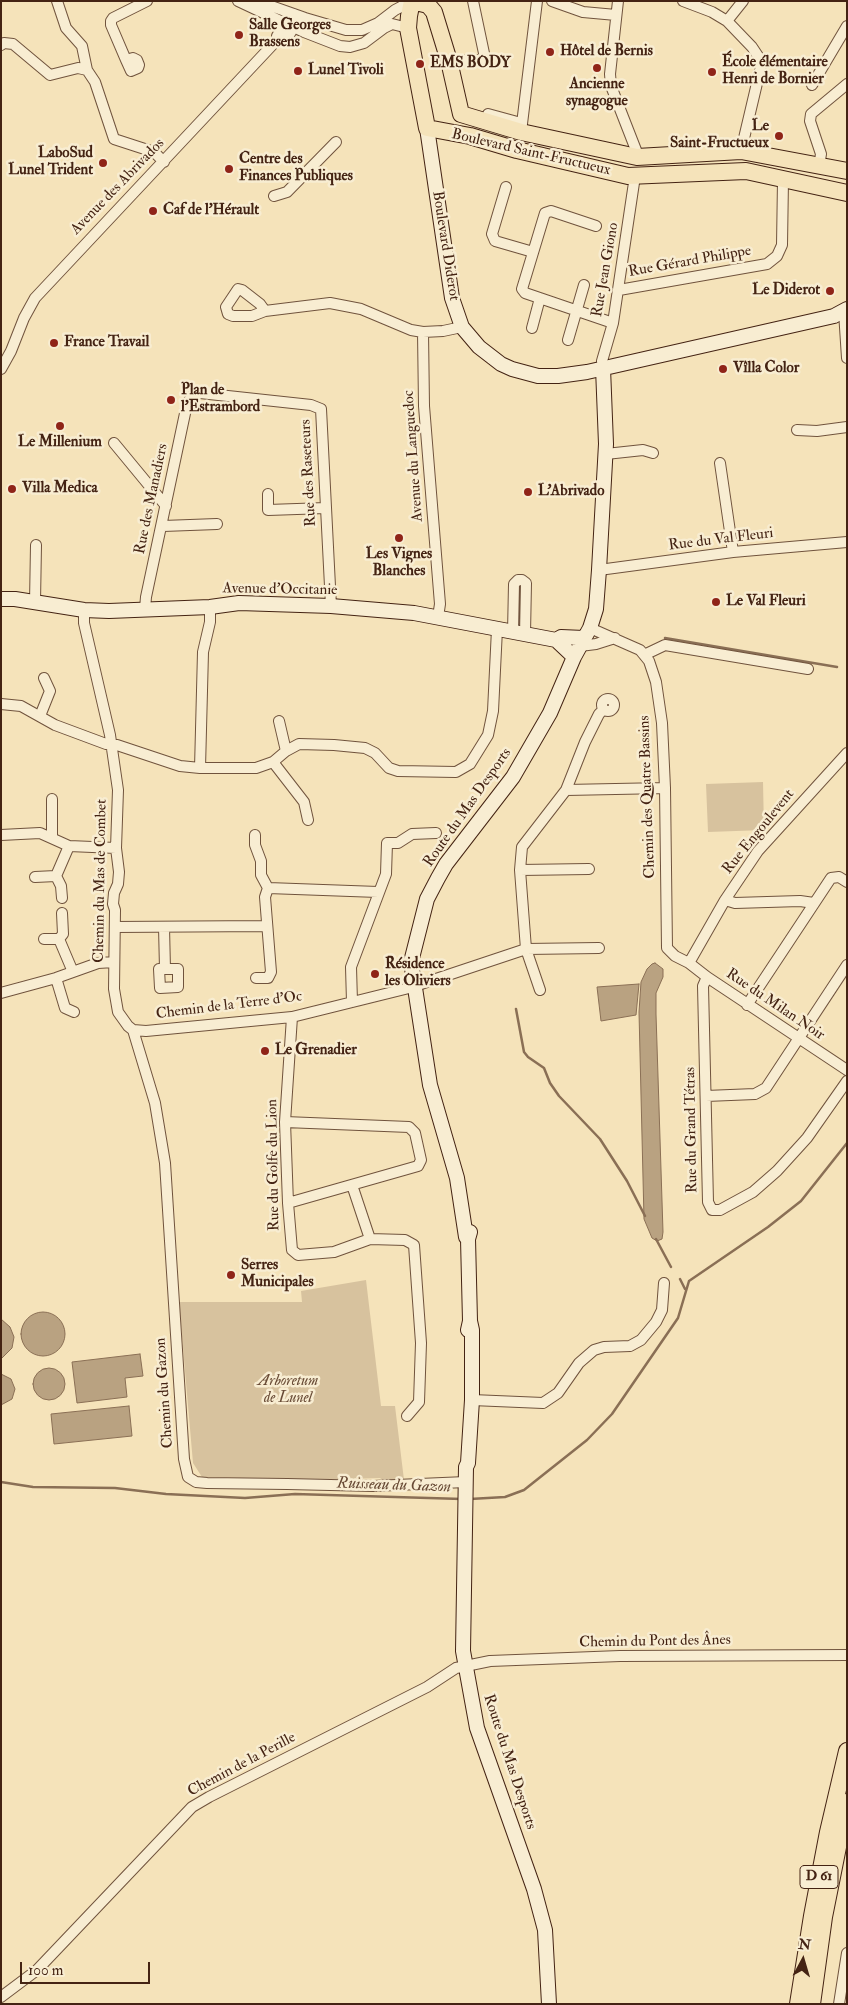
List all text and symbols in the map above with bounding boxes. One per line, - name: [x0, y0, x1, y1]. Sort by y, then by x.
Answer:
- place label: Salle Georges Brassens: [249, 17, 331, 52]
- marker: Salle Georges Brassens: [233, 29, 245, 41]
- place label: Hôtel de Bernis: [560, 43, 653, 61]
- marker: Hôtel de Bernis: [544, 46, 556, 58]
- place label: École élémentaire Henri de Bornier: [722, 54, 828, 89]
- place label: EMS BODY: [430, 55, 511, 73]
- marker: EMS BODY: [414, 58, 426, 70]
- place label: Lunel Tivoli: [308, 62, 384, 80]
- marker: Ancienne synagogue: [591, 62, 603, 74]
- marker: Lunel Tivoli: [292, 65, 304, 77]
- marker: École élémentaire Henri de Bornier: [706, 66, 718, 78]
- place label: Ancienne synagogue: [566, 76, 628, 111]
- place label: Le Saint-Fructueux: [670, 118, 769, 153]
- street label: Boulevard Saint-Fructueux: [450, 126, 612, 180]
- marker: Le Saint-Fructueux: [773, 130, 785, 142]
- street label: Avenue des Abrivados: [67, 135, 169, 239]
- place label: LaboSud Lunel Trident: [8, 145, 93, 180]
- place label: Centre des Finances Publiques: [239, 151, 353, 186]
- marker: LaboSud Lunel Trident: [97, 157, 109, 169]
- marker: Centre des Finances Publiques: [223, 163, 235, 175]
- street label: Boulevard Diderot: [427, 190, 463, 302]
- place label: Caf de l'Hérault: [163, 202, 259, 220]
- marker: Caf de l'Hérault: [147, 205, 159, 217]
- street label: Rue Jean Giono: [589, 221, 623, 319]
- street label: Rue Gérard Philippe: [627, 242, 753, 282]
- place label: Le Diderot: [752, 282, 820, 300]
- marker: Le Diderot: [824, 285, 836, 297]
- place label: France Travail: [64, 334, 149, 352]
- marker: France Travail: [48, 337, 60, 349]
- place label: Vîlla Color: [733, 360, 799, 378]
- marker: Vîlla Color: [717, 363, 729, 375]
- place label: Plan de l'Estrambord: [181, 382, 260, 417]
- street label: Avenue du Languedoc: [400, 390, 428, 522]
- marker: Plan de l'Estrambord: [165, 394, 177, 406]
- street label: Rue des Raseteurs: [297, 419, 321, 527]
- marker: Le Millenium: [54, 420, 66, 432]
- place label: Le Millenium: [18, 434, 102, 452]
- street label: Rue des Manadiers: [131, 442, 173, 556]
- place label: Villa Medica: [22, 480, 98, 498]
- marker: Villa Medica: [6, 483, 18, 495]
- place label: L'Abrivado: [538, 483, 604, 501]
- marker: L'Abrivado: [522, 486, 534, 498]
- street label: Rue du Val Fleuri: [668, 525, 774, 555]
- marker: Les Vignes Blanches: [393, 532, 405, 544]
- place label: Les Vignes Blanches: [366, 546, 432, 581]
- street label: Avenue d'Occitanie: [222, 580, 338, 600]
- place label: Le Val Fleuri: [726, 593, 806, 611]
- marker: Le Val Fleuri: [710, 596, 722, 608]
- street label: Chemin des Quatre Bassins: [636, 715, 660, 879]
- street label: Route du Mas Desports: [420, 745, 516, 871]
- street label: Rue Engoulevent: [719, 786, 799, 878]
- street label: Chemin du Mas de Combet: [91, 799, 111, 963]
- place label: Résidence les Oliviers: [385, 956, 451, 991]
- street label: Rue du Milan Noir: [722, 965, 828, 1045]
- marker: Résidence les Oliviers: [369, 968, 381, 980]
- street label: Chemin de la Terre d'Oc: [155, 988, 303, 1024]
- place label: Le Grenadier: [275, 1042, 357, 1060]
- marker: Le Grenadier: [259, 1045, 271, 1057]
- street label: Rue du Grand Tétras: [682, 1067, 702, 1193]
- street label: Rue du Golfe du Lion: [264, 1099, 284, 1231]
- place label: Serres Municipales: [241, 1257, 314, 1292]
- marker: Serres Municipales: [225, 1269, 237, 1281]
- street label: Chemin du Gazon: [152, 1337, 178, 1449]
- park label: Arboretum de Lunel: [258, 1373, 318, 1408]
- water label: Ruisseau du Gazon: [337, 1474, 451, 1498]
- street label: Chemin du Pont des Ânes: [579, 1632, 731, 1652]
- street label: Route du Mas Desports: [479, 1692, 539, 1832]
- street label: Chemin de la Perille: [185, 1729, 299, 1801]
- road number: D 61: [800, 1865, 838, 1888]
- north arrow: [778, 1935, 828, 1985]
- text: N: [797, 1935, 812, 1954]
- scale bar: [22, 1952, 152, 1984]
- text: 100 m: [28, 1961, 63, 1980]

